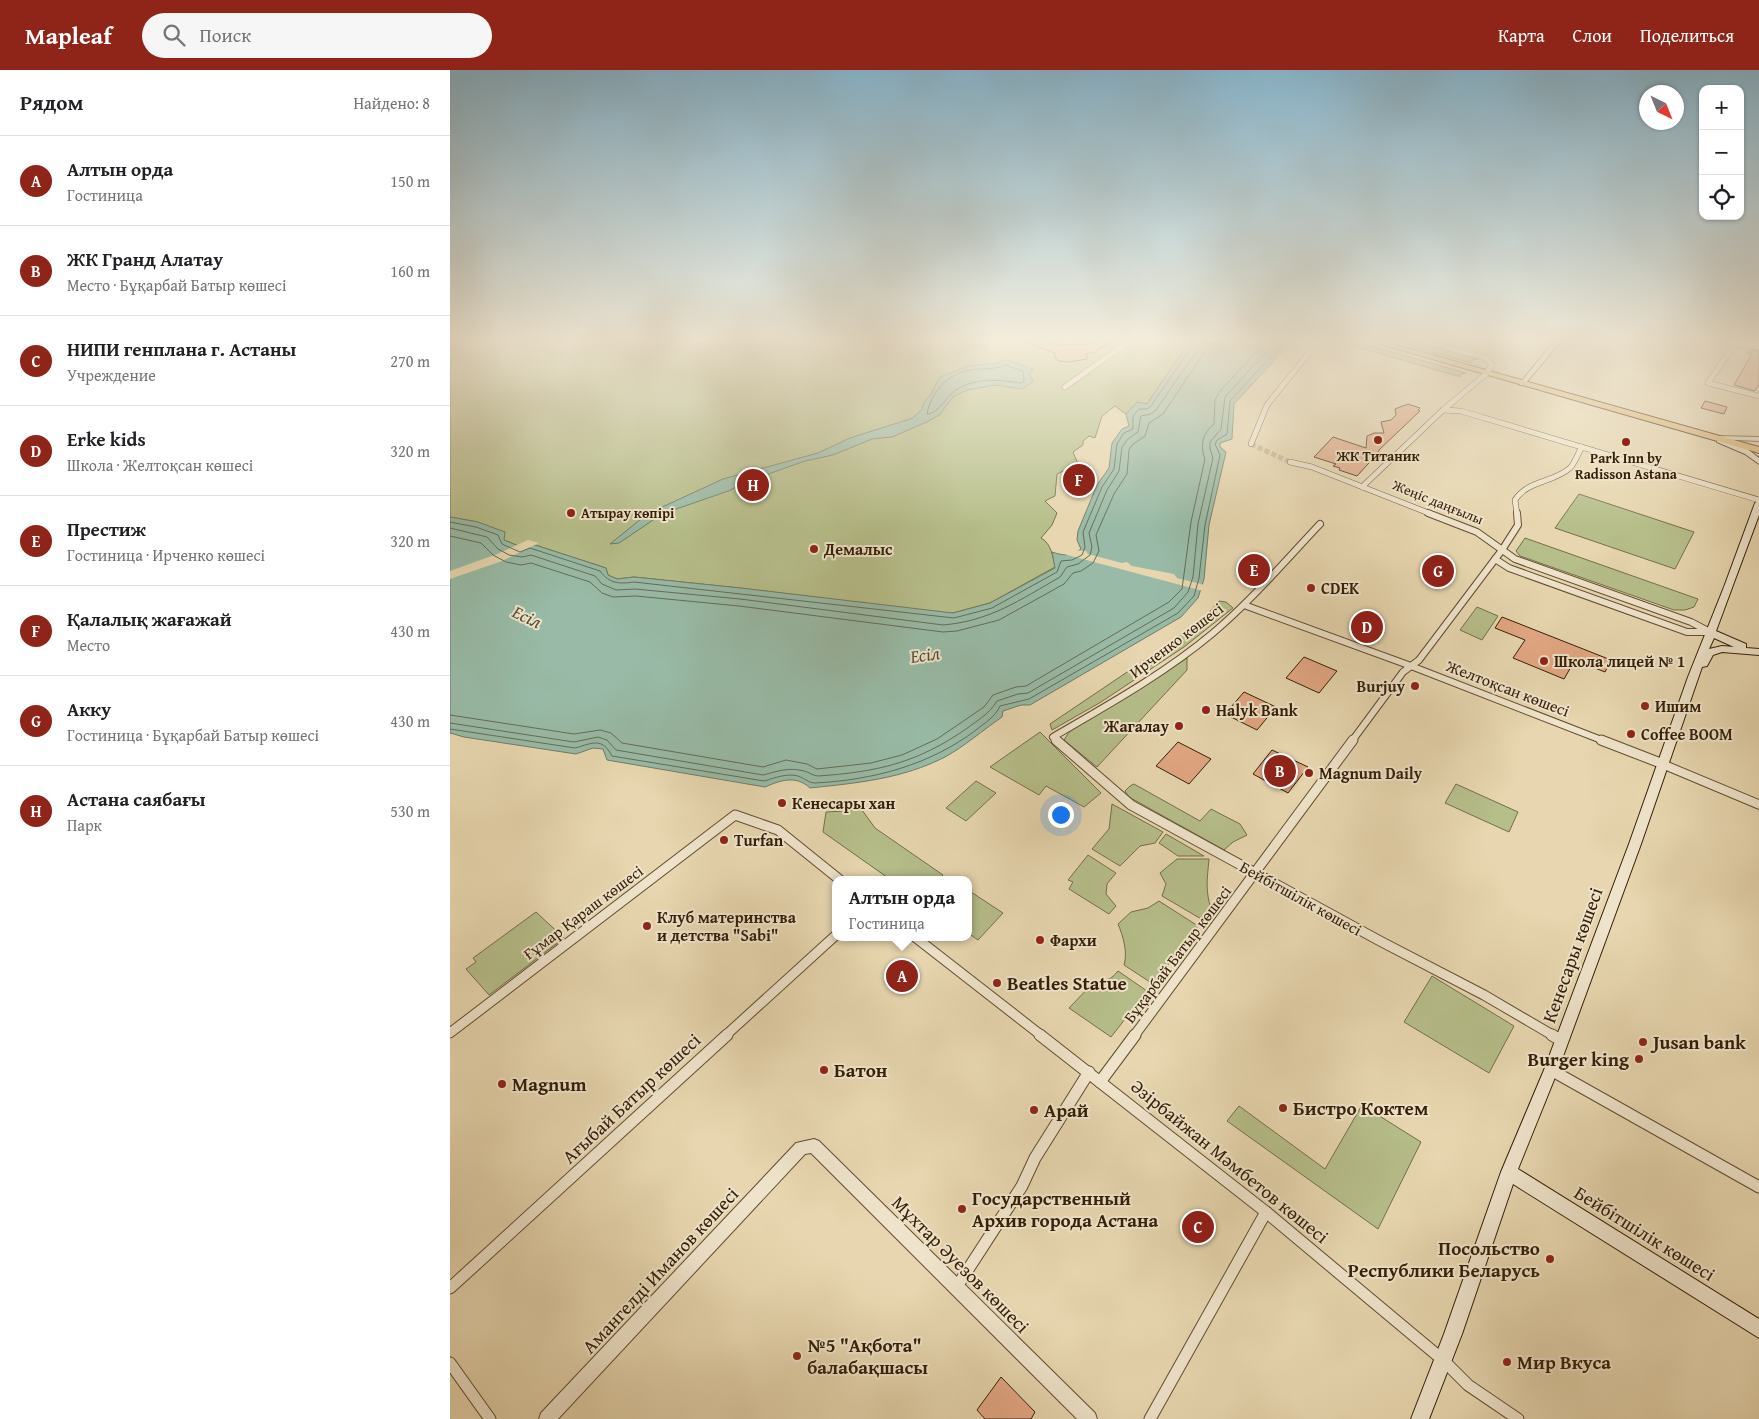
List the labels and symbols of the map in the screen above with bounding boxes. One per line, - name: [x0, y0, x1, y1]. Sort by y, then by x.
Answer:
- north arrow: [1639, 85, 1684, 130]
- marker: ЖК Титаник: [1372, 434, 1384, 446]
- marker: Park Inn by Radisson Astana: [1620, 436, 1632, 448]
- place label: ЖК Титаник: [1335, 446, 1421, 466]
- place label: Park Inn by Radisson Astana: [1575, 448, 1678, 484]
- pin: F: [1063, 461, 1095, 499]
- pin: H: [737, 466, 769, 504]
- street label: Жеңіс даңғылы: [1389, 474, 1487, 529]
- place label: Атырау көпірі: [581, 503, 675, 523]
- marker: Атырау көпірі: [565, 507, 577, 519]
- place label: Демалыс: [823, 537, 893, 561]
- marker: Демалыс: [808, 543, 820, 555]
- pin: E: [1238, 551, 1270, 589]
- pin: G: [1422, 552, 1454, 590]
- place label: CDEK: [1321, 576, 1360, 600]
- marker: CDEK: [1305, 582, 1317, 594]
- street label: Ирченко көшесі: [1124, 596, 1229, 683]
- water label: Есіл: [507, 597, 547, 635]
- pin: D: [1351, 608, 1383, 646]
- water label: Есіл: [907, 639, 942, 670]
- place label: Школа лицей № 1: [1554, 649, 1685, 673]
- street label: Желтоқсан көшесі: [1442, 653, 1574, 723]
- marker: Школа лицей № 1: [1538, 655, 1550, 667]
- place label: Burjuy: [1356, 674, 1406, 698]
- marker: Burjuy: [1409, 680, 1421, 692]
- place label: Ишим: [1655, 694, 1701, 718]
- place label: Halyk Bank: [1216, 698, 1299, 722]
- marker: Ишим: [1639, 700, 1651, 712]
- marker: Halyk Bank: [1200, 704, 1212, 716]
- place label: Жагалау: [1103, 714, 1170, 738]
- marker: Жагалау: [1173, 720, 1185, 732]
- place label: Coffee BOOM: [1641, 722, 1733, 746]
- marker: Coffee BOOM: [1625, 728, 1637, 740]
- pin: B: [1264, 752, 1296, 790]
- place label: Magnum Daily: [1319, 761, 1423, 785]
- marker: Magnum Daily: [1303, 767, 1315, 779]
- place label: Кенесары хан: [792, 791, 895, 815]
- marker: Кенесары хан: [776, 797, 788, 809]
- your location: [1048, 802, 1074, 828]
- place label: Turfan: [734, 828, 784, 852]
- marker: Turfan: [718, 834, 730, 846]
- street label: Бейбітшілік көшесі: [1236, 855, 1367, 942]
- street label: Ғұмар Қараш көшесі: [518, 859, 648, 965]
- street label: Бұқарбай Батыр көшесі: [1117, 880, 1237, 1028]
- street label: Кенесары көшесі: [1534, 883, 1610, 1027]
- place label: Клуб материнства и детства "Sabi": [657, 905, 797, 947]
- marker: Клуб материнства и детства "Sabi": [641, 920, 653, 932]
- place label: Фархи: [1050, 928, 1097, 952]
- marker: Фархи: [1034, 934, 1046, 946]
- pin: A: [886, 957, 918, 995]
- place label: Beatles Statue: [1007, 969, 1127, 997]
- marker: Beatles Statue: [991, 977, 1003, 989]
- street label: Ағыбай Батыр көшесі: [555, 1026, 707, 1170]
- place label: Jusan bank: [1650, 1028, 1746, 1056]
- marker: Jusan bank: [1637, 1036, 1649, 1048]
- place label: Burger king: [1527, 1045, 1630, 1073]
- marker: Burger king: [1633, 1053, 1645, 1065]
- place label: Батон: [834, 1056, 888, 1084]
- marker: Батон: [818, 1064, 830, 1076]
- place label: Magnum: [512, 1070, 587, 1098]
- street label: Әзірбайжан Мәмбетов көшесі: [1125, 1072, 1335, 1250]
- marker: Magnum: [496, 1078, 508, 1090]
- place label: Бистро Коктем: [1293, 1094, 1428, 1122]
- place label: Арай: [1044, 1096, 1089, 1124]
- marker: Бистро Коктем: [1277, 1102, 1289, 1114]
- marker: Арай: [1028, 1104, 1040, 1116]
- street label: Бейбітшілік көшесі: [1569, 1178, 1721, 1288]
- street label: Амангелді Иманов көшесі: [575, 1180, 745, 1360]
- place label: Государственный Архив города Астана: [972, 1184, 1159, 1234]
- street label: Мұхтар Әуезов көшесі: [886, 1189, 1036, 1339]
- marker: Государственный Архив города Астана: [956, 1203, 968, 1215]
- pin: C: [1182, 1208, 1214, 1246]
- place label: Посольство Республики Беларусь: [1348, 1234, 1540, 1284]
- marker: Посольство Республики Беларусь: [1544, 1253, 1556, 1265]
- place label: №5 "Ақбота" балабақшасы: [807, 1331, 928, 1381]
- place label: Мир Вкуса: [1517, 1348, 1611, 1376]
- marker: №5 "Ақбота" балабақшасы: [791, 1350, 803, 1362]
- marker: Мир Вкуса: [1501, 1356, 1513, 1368]

